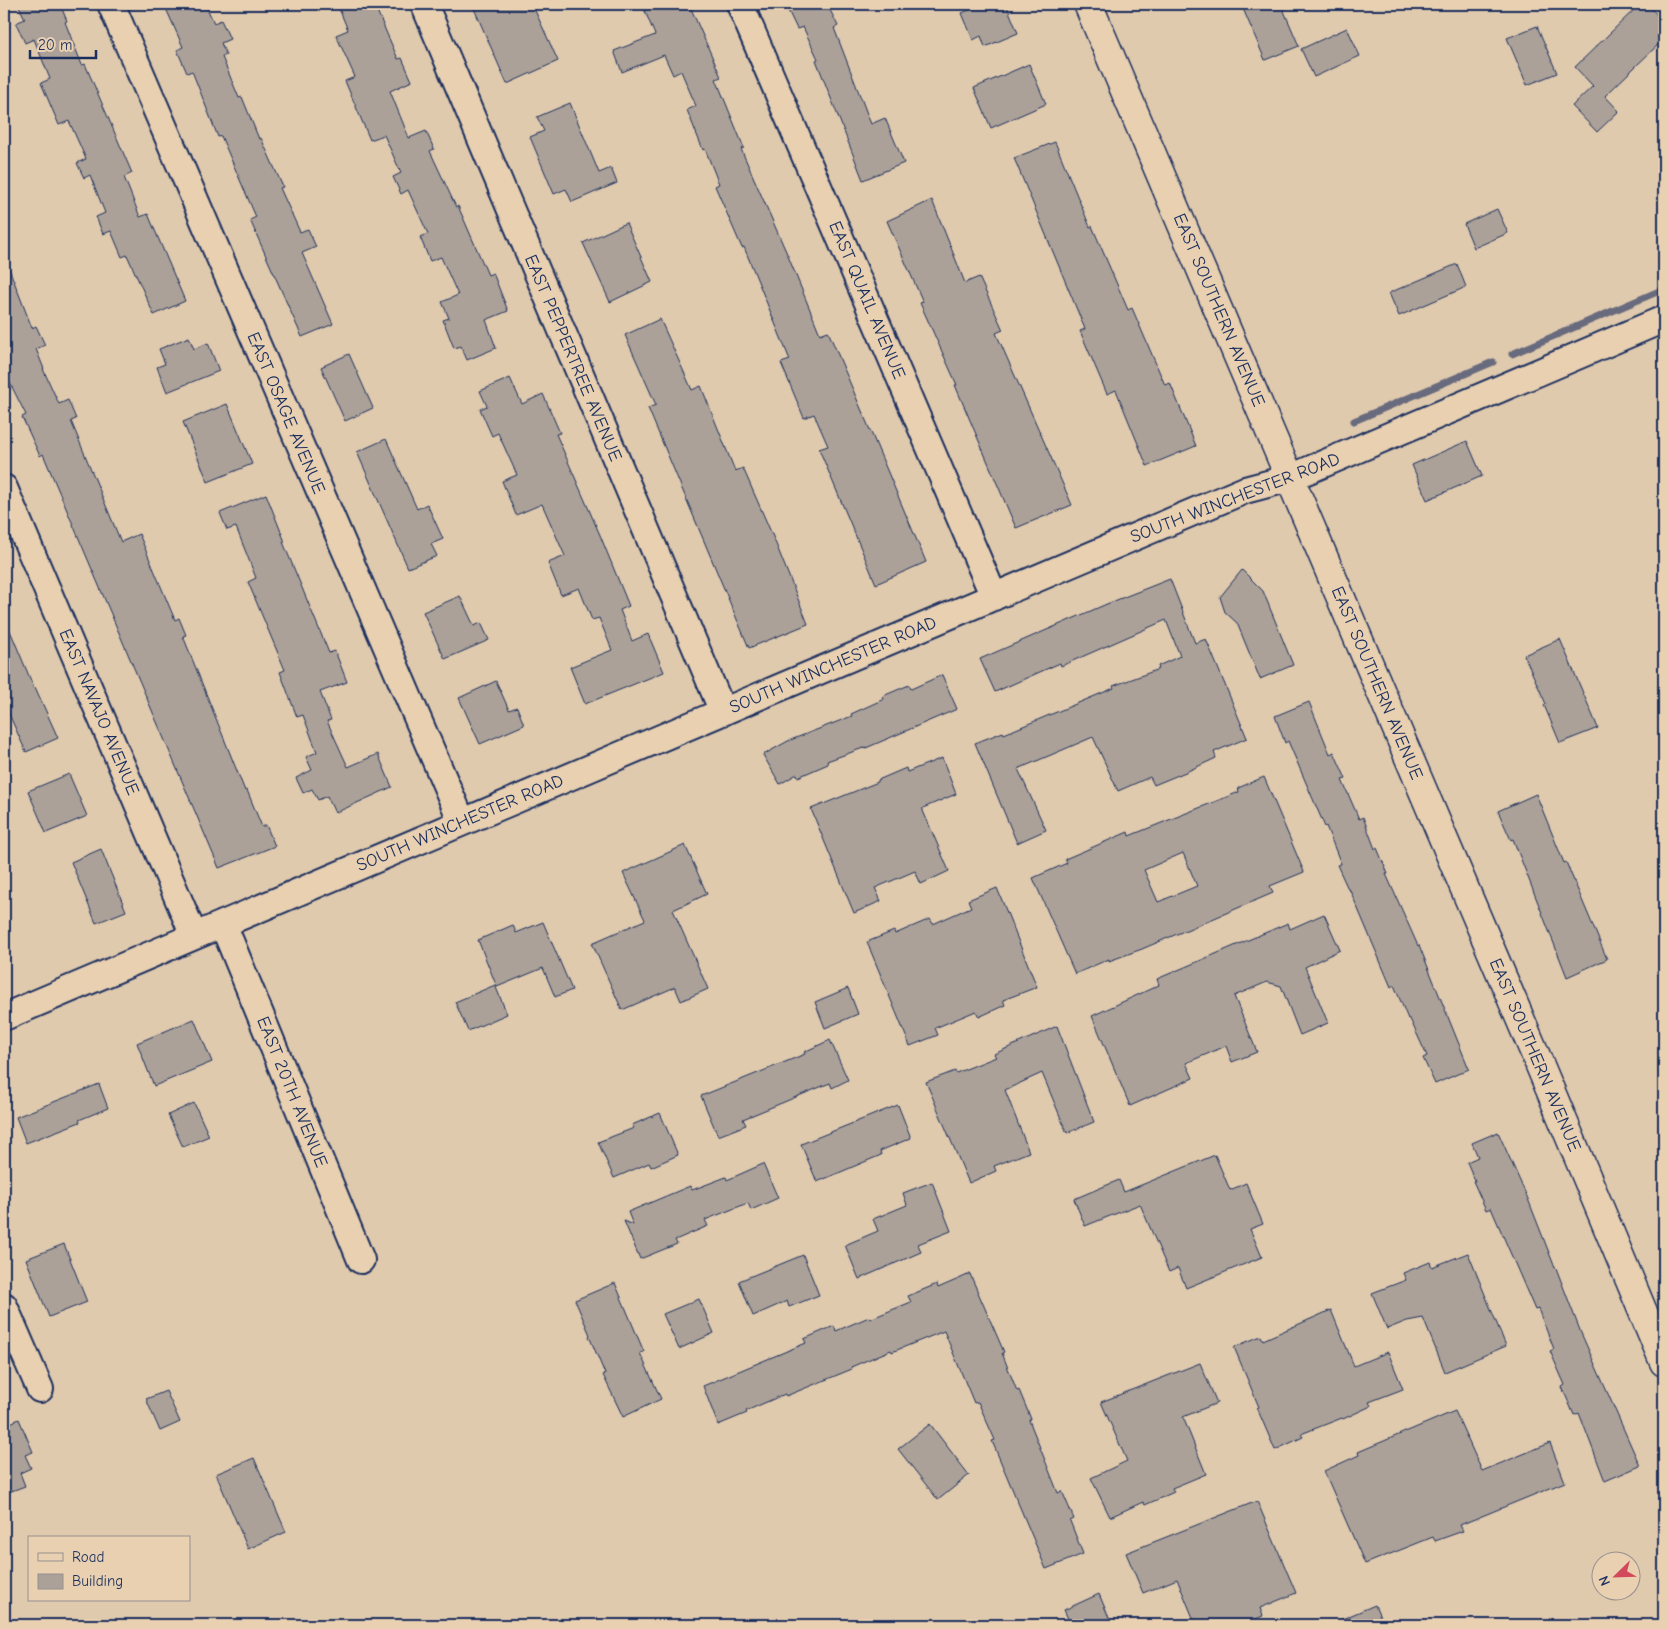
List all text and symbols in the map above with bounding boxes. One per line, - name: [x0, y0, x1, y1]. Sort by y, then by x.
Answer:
- scale bar: [30, 28, 96, 60]
- text: 20 m: [38, 36, 72, 54]
- street label: EAST SOUTHERN AVENUE: [1169, 210, 1269, 410]
- street label: EAST QUAIL AVENUE: [824, 218, 910, 382]
- street label: EAST PEPPERTREE AVENUE: [520, 251, 626, 465]
- street label: EAST OSAGE AVENUE: [242, 329, 330, 497]
- street label: SOUTH WINCHESTER ROAD: [1127, 448, 1343, 548]
- street label: EAST SOUTHERN AVENUE: [1327, 583, 1427, 783]
- street label: SOUTH WINCHESTER ROAD: [726, 612, 940, 718]
- street label: EAST NAVAJO AVENUE: [54, 626, 144, 798]
- street label: SOUTH WINCHESTER ROAD: [353, 770, 567, 876]
- street label: EAST SOUTHERN AVENUE: [1485, 955, 1585, 1155]
- street label: EAST 20TH AVENUE: [252, 1014, 332, 1171]
- legend: [28, 1536, 190, 1602]
- text: Road: [72, 1548, 104, 1566]
- north arrow: [1590, 1552, 1640, 1602]
- text: Building: [72, 1572, 123, 1590]
- text: N: [1595, 1573, 1614, 1588]

